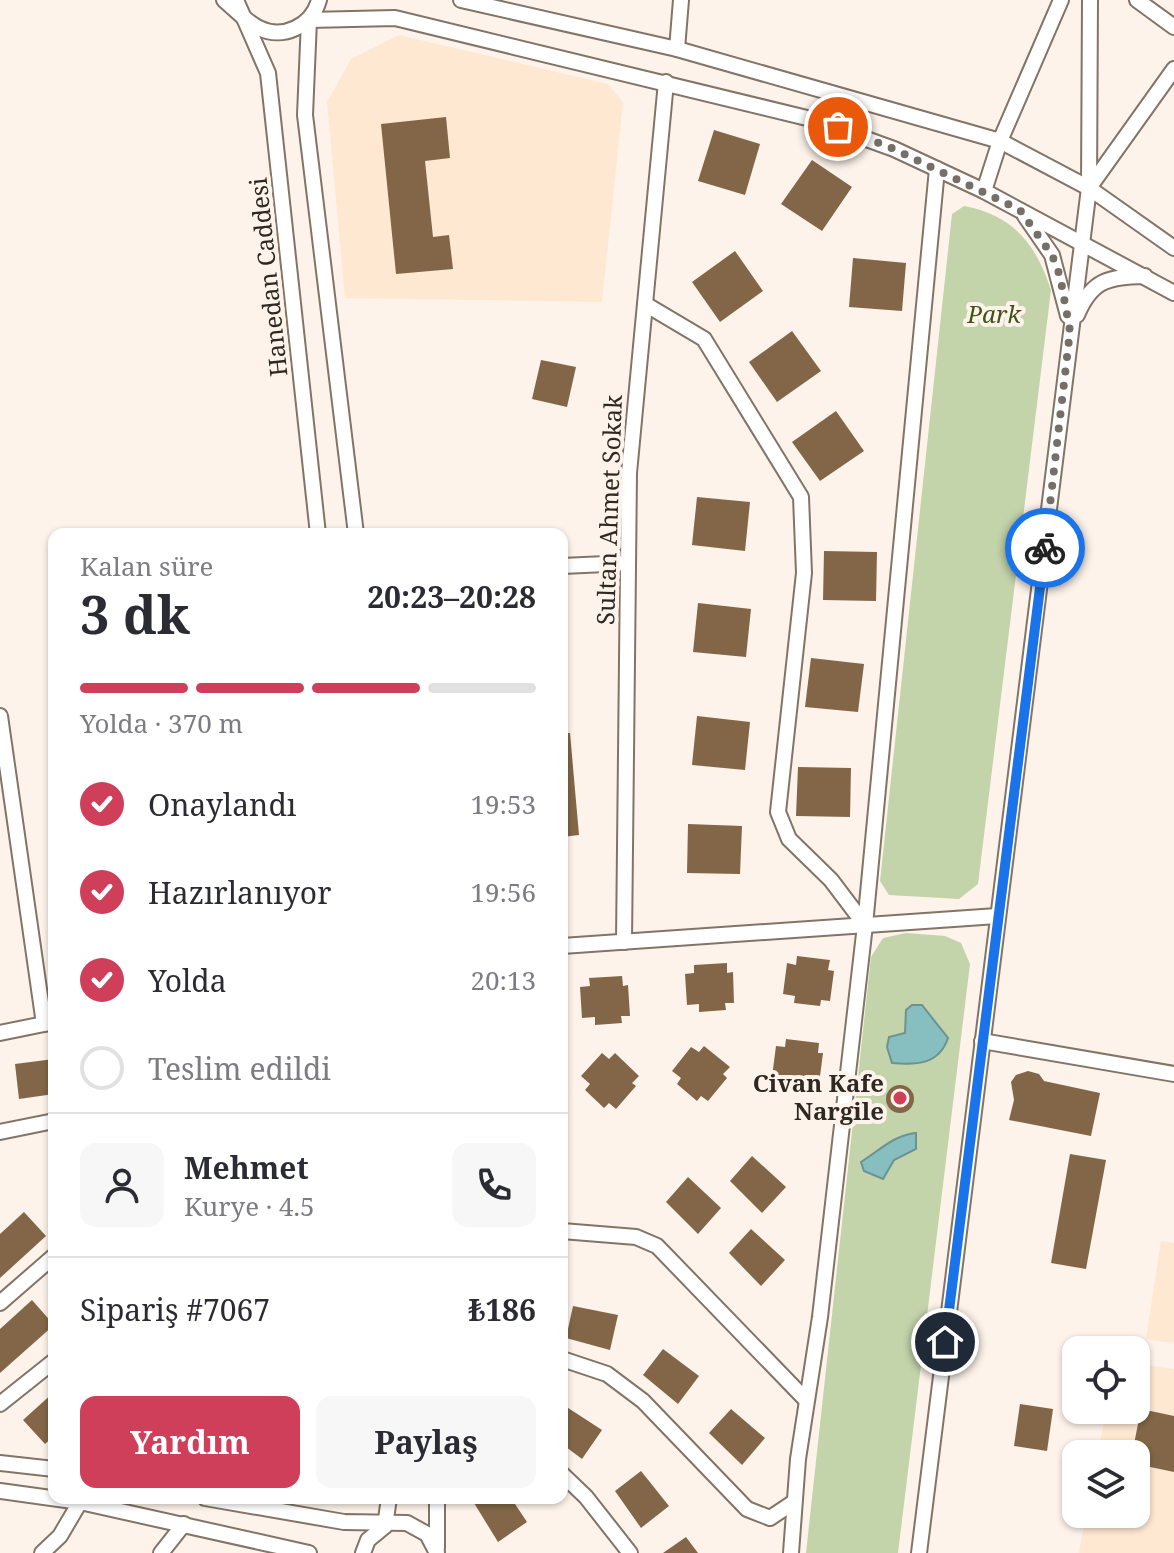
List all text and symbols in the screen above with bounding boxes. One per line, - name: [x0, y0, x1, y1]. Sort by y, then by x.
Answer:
- pin: [804, 93, 872, 161]
- icon: bag: [816, 105, 860, 149]
- street label: Hanedan Caddesi: [241, 176, 294, 378]
- park label: Park: [966, 297, 1022, 330]
- street label: Sultan Ahmet Sokak: [588, 393, 629, 626]
- courier: [1005, 508, 1085, 588]
- icon: bike: [1023, 526, 1067, 570]
- text: Kalan süre: [80, 548, 213, 584]
- text: 20:23–20:28: [367, 576, 536, 617]
- text: 3 dk: [80, 578, 190, 649]
- text: Yolda · 370 m: [80, 705, 243, 741]
- icon: check: [80, 782, 124, 826]
- text: Onaylandı: [148, 784, 296, 825]
- text: 19:53: [470, 786, 536, 822]
- icon: check: [80, 870, 124, 914]
- text: Hazırlanıyor: [148, 872, 331, 913]
- text: 19:56: [470, 874, 536, 910]
- icon: check: [80, 958, 124, 1002]
- text: Yolda: [148, 960, 227, 1001]
- text: 20:13: [470, 962, 536, 998]
- text: Teslim edildi: [148, 1048, 331, 1089]
- place label: Civan Kafe Nargile: [753, 1066, 884, 1127]
- marker: Civan Kafe Nargile: [891, 1089, 909, 1107]
- button: person: [80, 1143, 164, 1227]
- button: phone: [452, 1143, 536, 1227]
- text: Mehmet: [184, 1147, 309, 1188]
- text: Kurye · 4.5: [184, 1188, 315, 1224]
- text: Sipariş #7067: [80, 1289, 270, 1330]
- text: ₺186: [468, 1289, 536, 1330]
- pin: [911, 1308, 979, 1376]
- icon: home: [923, 1320, 967, 1364]
- map controls: [1062, 1336, 1150, 1528]
- button: locate: [1062, 1336, 1150, 1424]
- button: Yardım: [80, 1396, 300, 1488]
- button: Paylaş: [316, 1396, 536, 1488]
- button: layers: [1062, 1440, 1150, 1528]

